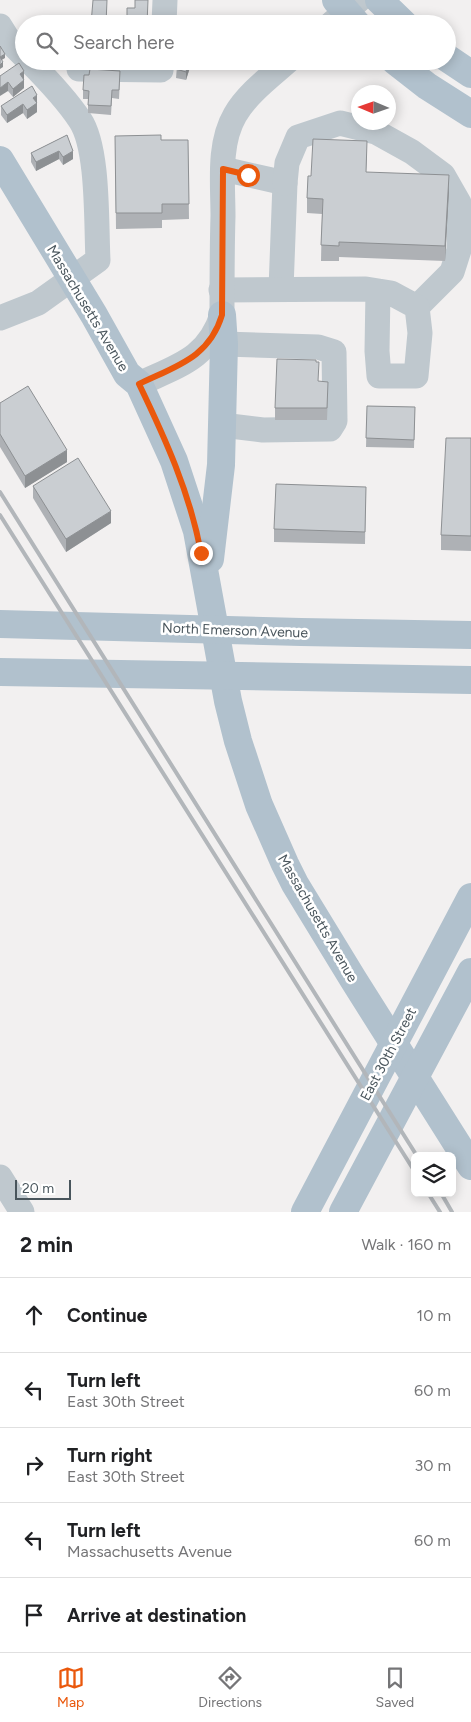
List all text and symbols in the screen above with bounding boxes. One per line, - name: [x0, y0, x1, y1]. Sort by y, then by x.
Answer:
- search box: [15, 15, 456, 70]
- icon: search: [33, 29, 61, 57]
- text: Search here: [73, 31, 175, 54]
- north arrow: [351, 85, 396, 130]
- route start: [237, 164, 260, 187]
- street label: Massachusetts Avenue: [43, 242, 132, 375]
- route end: [190, 542, 213, 565]
- street label: North Emerson Avenue: [162, 619, 309, 642]
- street label: Massachusetts Avenue: [274, 851, 361, 985]
- street label: East 30th Street: [357, 1005, 420, 1104]
- map controls: [411, 1152, 456, 1197]
- button: layers: [411, 1152, 456, 1197]
- scale bar: [15, 1177, 71, 1200]
- text: 20 m: [22, 1180, 54, 1197]
- text: 2 min: [20, 1232, 73, 1257]
- text: Walk · 160 m: [361, 1235, 451, 1254]
- icon: ahead: [20, 1301, 48, 1329]
- text: Continue: [67, 1304, 147, 1327]
- text: 10 m: [417, 1306, 451, 1325]
- text: Turn left: [67, 1369, 141, 1392]
- icon: left: [20, 1376, 48, 1404]
- text: 60 m: [414, 1381, 451, 1400]
- text: East 30th Street: [67, 1392, 185, 1411]
- text: Turn right: [67, 1444, 153, 1467]
- icon: right: [20, 1451, 48, 1479]
- text: 30 m: [414, 1456, 451, 1475]
- text: East 30th Street: [67, 1467, 185, 1486]
- text: Turn left: [67, 1519, 141, 1542]
- icon: left: [20, 1526, 48, 1554]
- text: 60 m: [414, 1531, 451, 1550]
- text: Massachusetts Avenue: [67, 1542, 232, 1561]
- icon: arrive: [20, 1601, 48, 1629]
- text: Arrive at destination: [67, 1604, 246, 1627]
- tab: Map: [57, 1664, 85, 1711]
- tab: Directions: [198, 1664, 262, 1711]
- tab: Saved: [376, 1664, 414, 1711]

